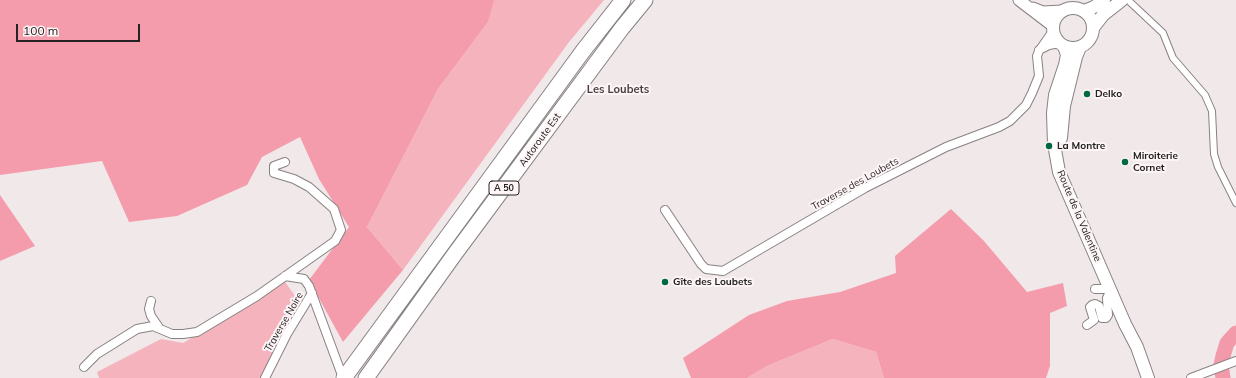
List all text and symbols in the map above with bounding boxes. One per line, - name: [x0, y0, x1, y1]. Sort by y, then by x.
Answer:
- scale bar: [18, 16, 142, 42]
- text: 100 m: [23, 23, 58, 38]
- district label: Les Loubets: [587, 83, 649, 97]
- place label: Delko: [1095, 88, 1122, 100]
- marker: Delko: [1082, 89, 1092, 99]
- street label: Autoroute Est: [517, 111, 563, 169]
- place label: La Montre: [1057, 140, 1105, 152]
- marker: La Montre: [1044, 141, 1054, 151]
- place label: Miroiterie Cornet: [1133, 150, 1178, 174]
- street label: Traverse des Loubets: [809, 155, 901, 213]
- marker: Miroiterie Cornet: [1120, 157, 1130, 167]
- street label: Route de la Valentine: [1054, 169, 1104, 263]
- road number: A 50: [489, 181, 519, 195]
- place label: Gîte des Loubets: [673, 276, 752, 288]
- marker: Gîte des Loubets: [660, 277, 670, 287]
- street label: Traverse Noire: [262, 290, 306, 354]

